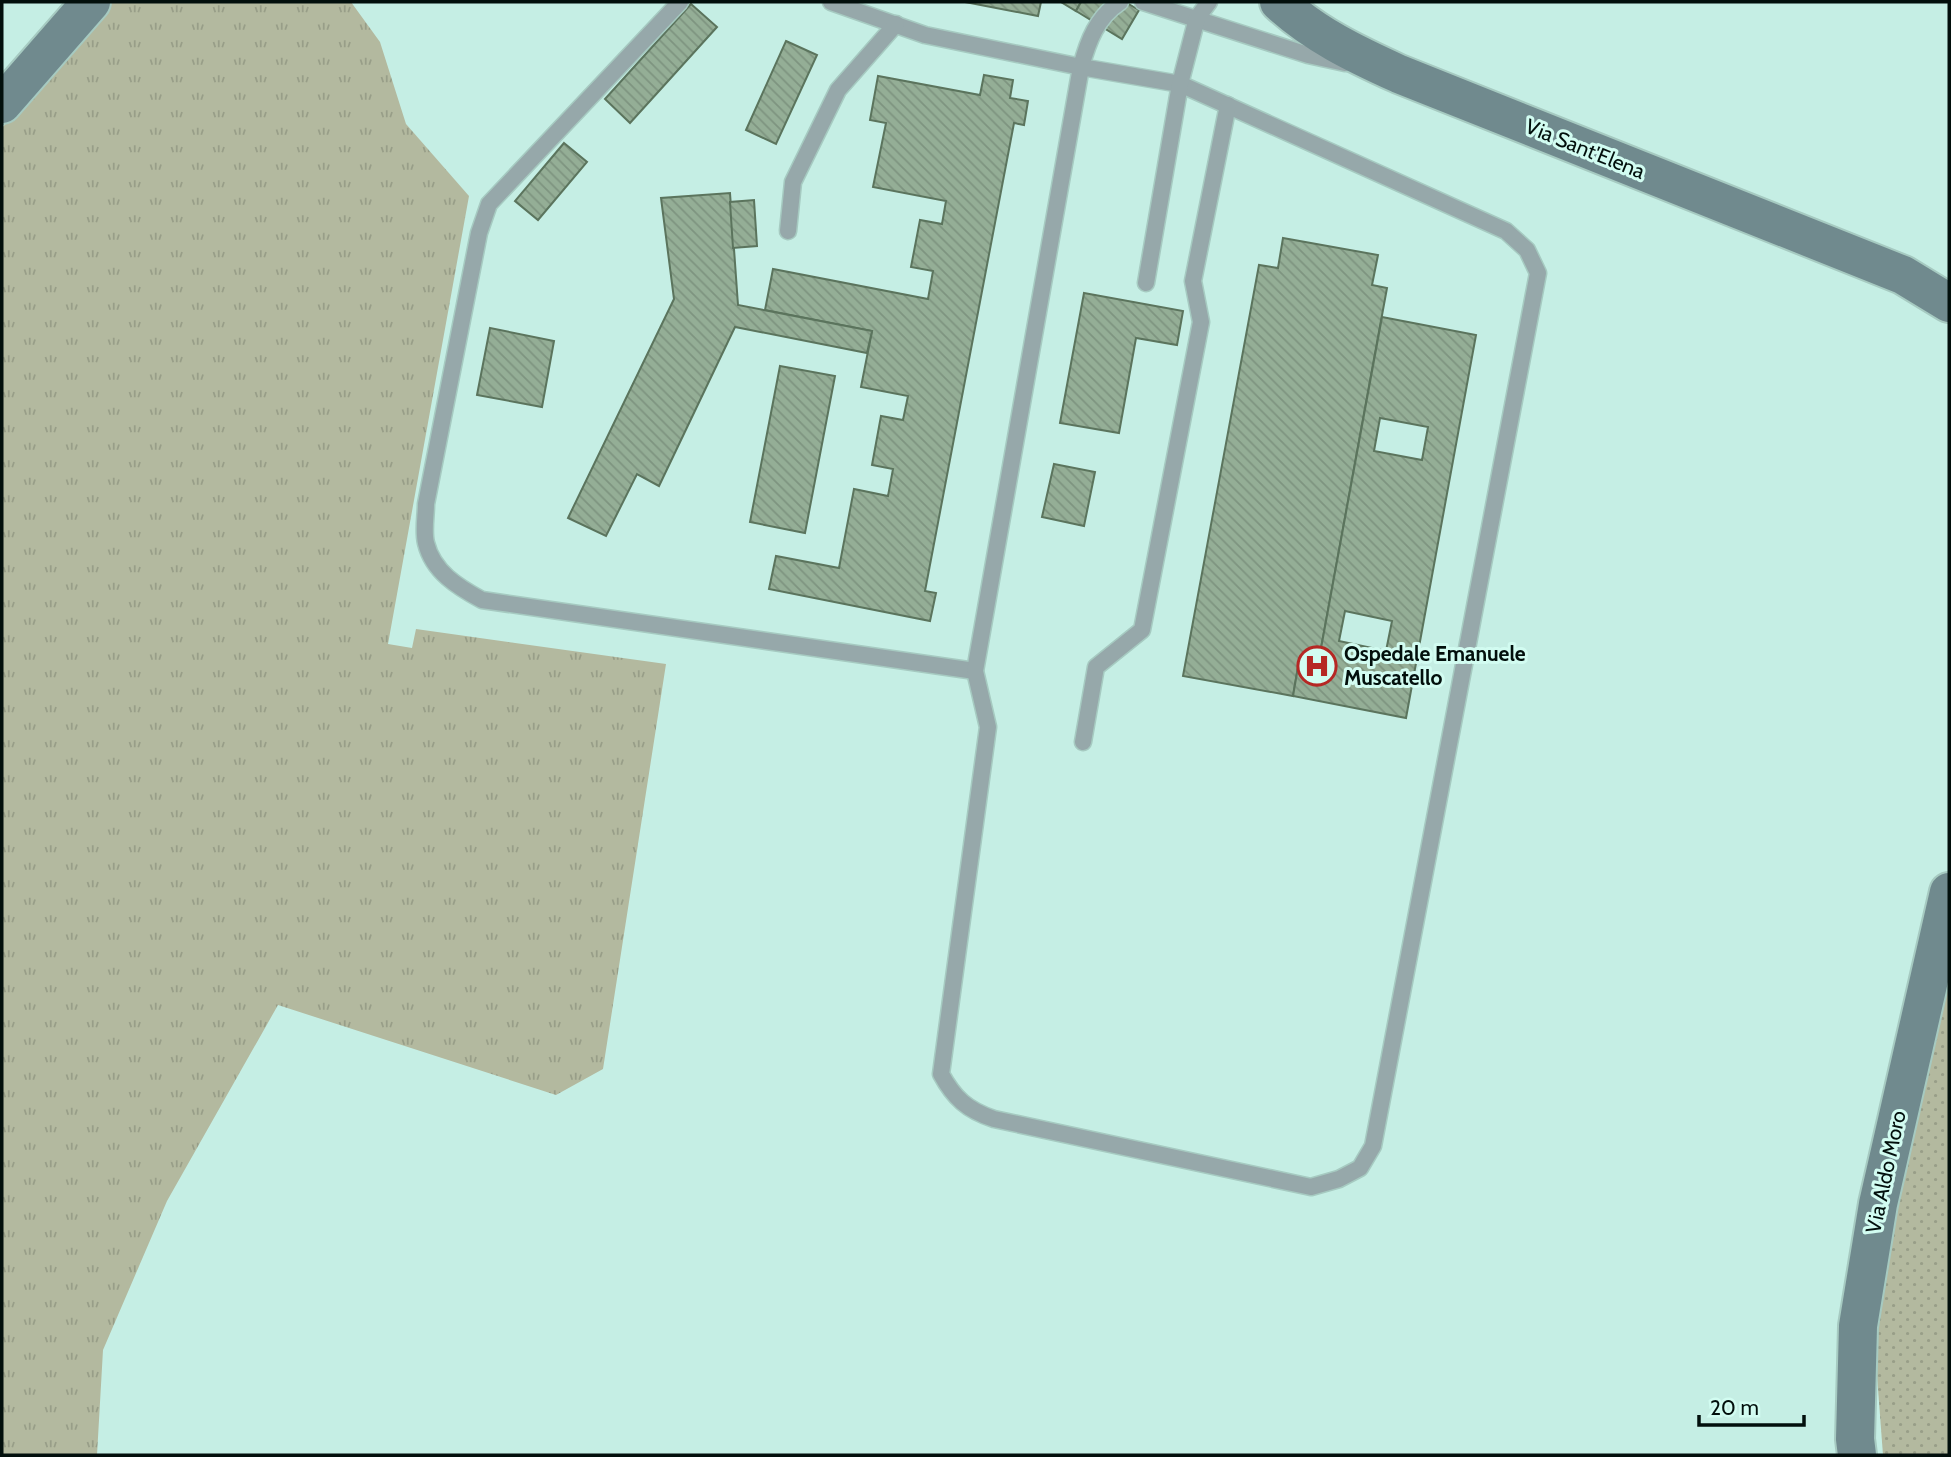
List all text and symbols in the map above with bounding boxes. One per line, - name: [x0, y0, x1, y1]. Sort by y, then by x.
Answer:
- street label: Via Sant'Elena: [1522, 113, 1649, 184]
- place label: Ospedale Emanuele Muscatello: [1344, 641, 1526, 690]
- hospital icon: Ospedale Emanuele Muscatello: [1296, 645, 1338, 687]
- street label: Via Aldo Moro: [1860, 1108, 1911, 1236]
- scale bar: [1699, 1384, 1804, 1428]
- text: 20 m: [1710, 1395, 1759, 1420]

